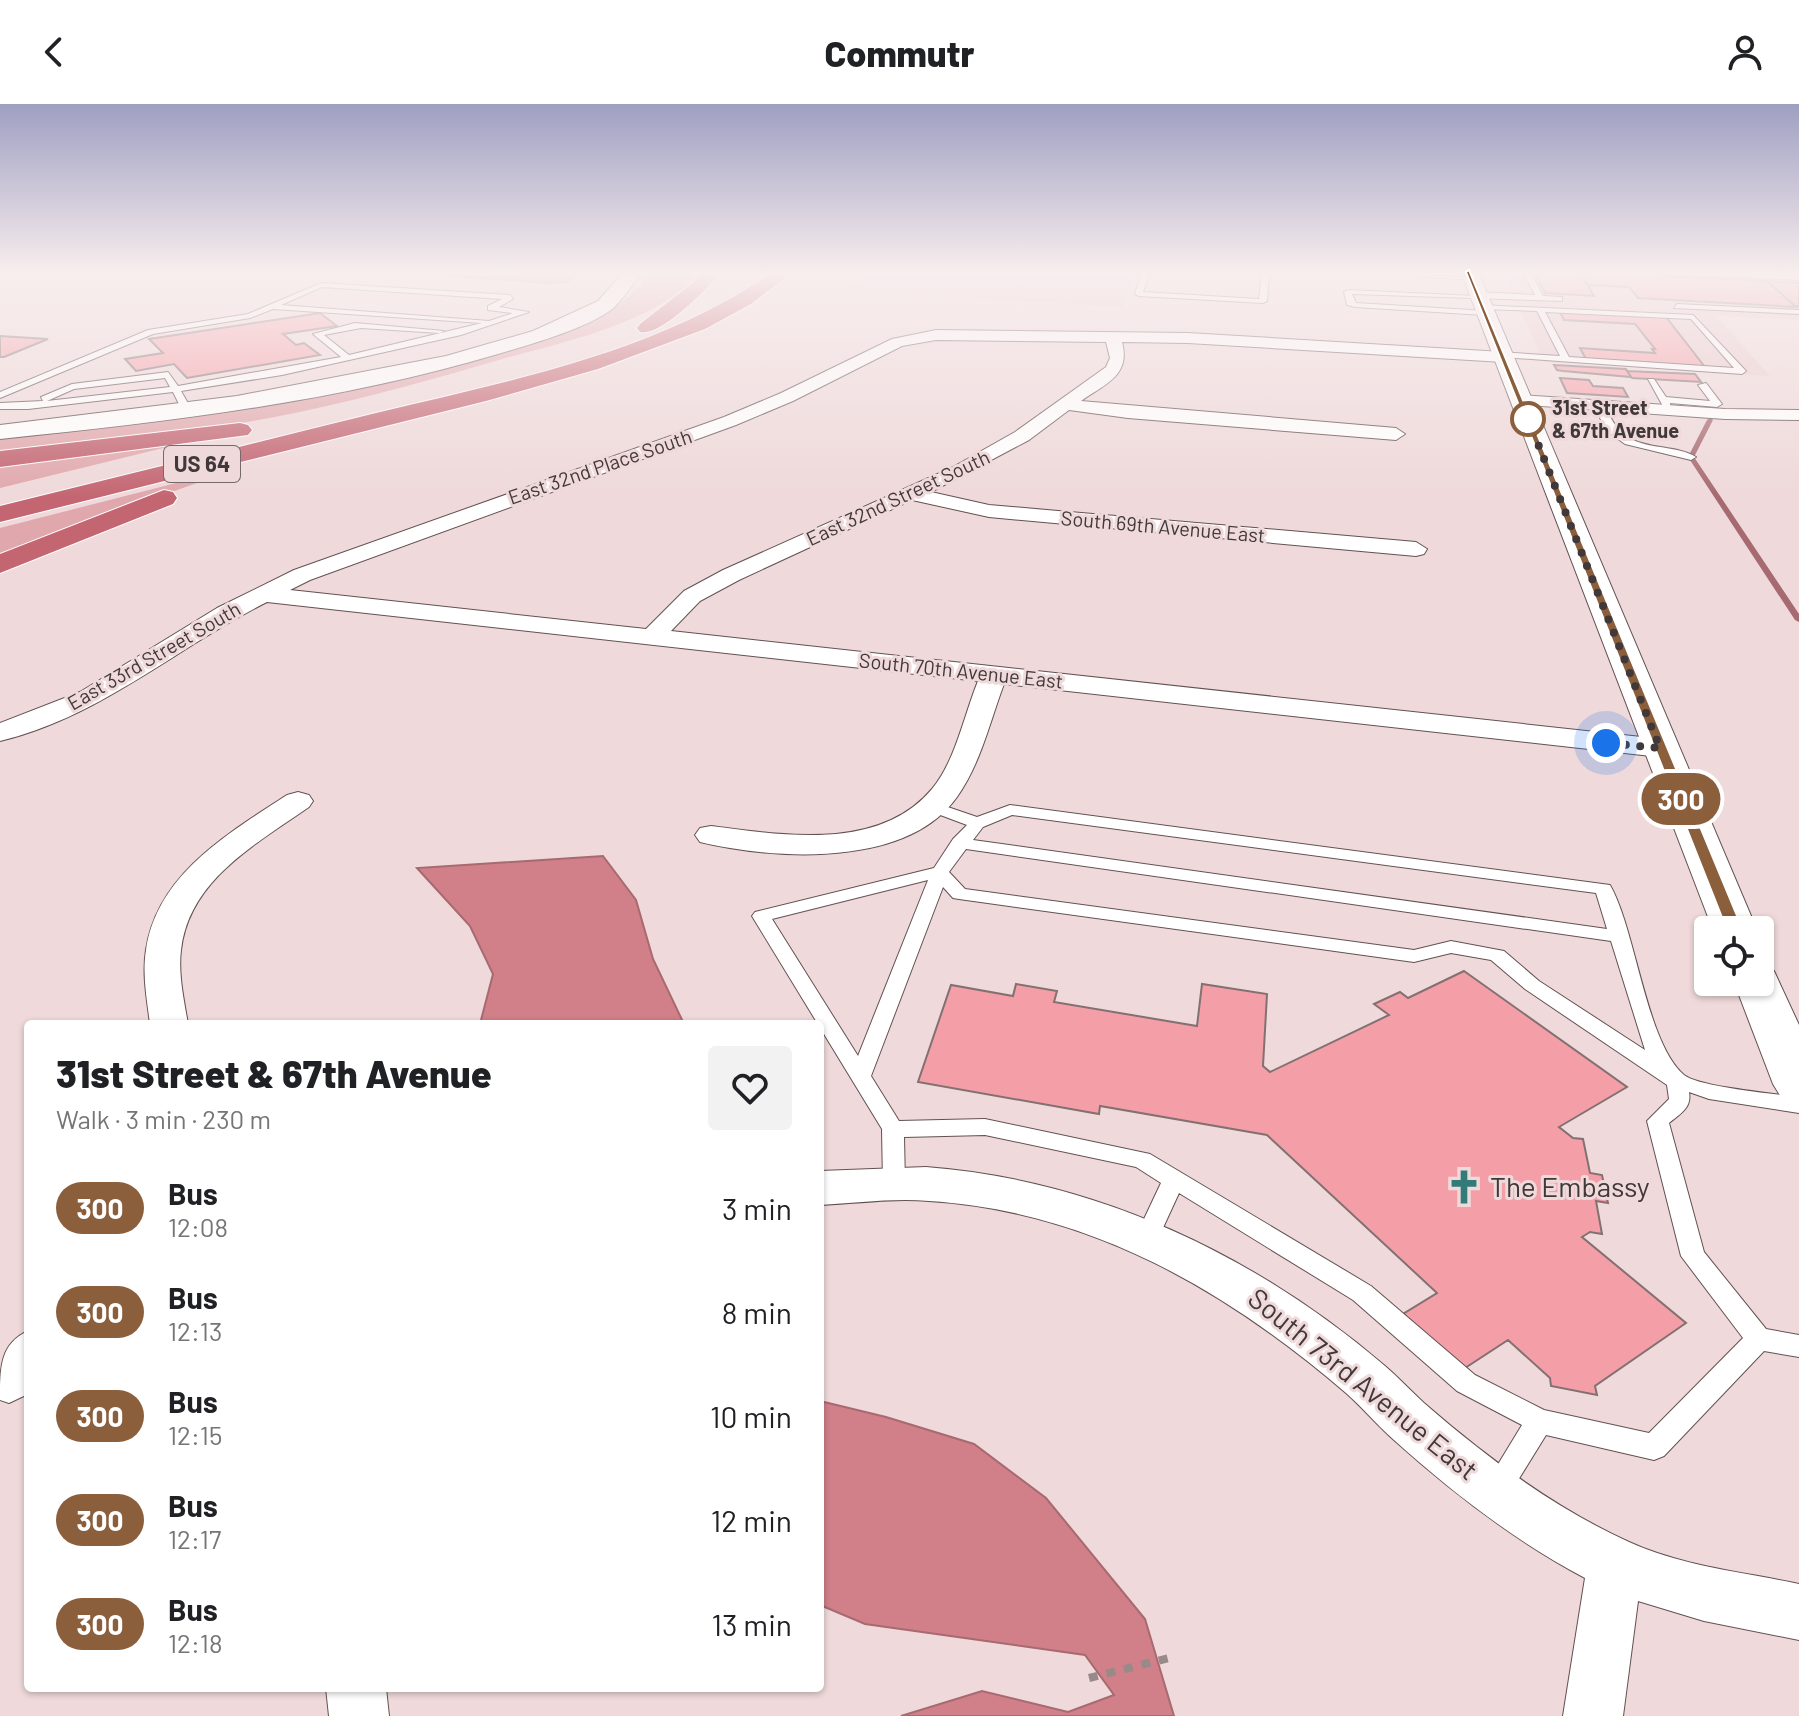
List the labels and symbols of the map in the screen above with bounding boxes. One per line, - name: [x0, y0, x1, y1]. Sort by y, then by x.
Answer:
- place label: 31st Street & 67th Avenue: [1552, 395, 1679, 442]
- marker: 31st Street & 67th Avenue: [1511, 402, 1545, 436]
- street label: East 32nd Place South: [505, 423, 695, 509]
- street label: East 32nd Street South: [802, 444, 993, 550]
- road number: US 64: [164, 446, 240, 482]
- street label: South 69th Avenue East: [1060, 505, 1266, 547]
- street label: East 33rd Street South: [63, 596, 244, 714]
- street label: South 70th Avenue East: [858, 647, 1064, 693]
- your location: [1586, 723, 1626, 763]
- line badge: 300: [1635, 773, 1727, 825]
- church icon: The Embassy: [1445, 1168, 1483, 1206]
- place label: The Embassy: [1490, 1169, 1650, 1203]
- street label: South 73rd Avenue East: [1242, 1280, 1485, 1486]

